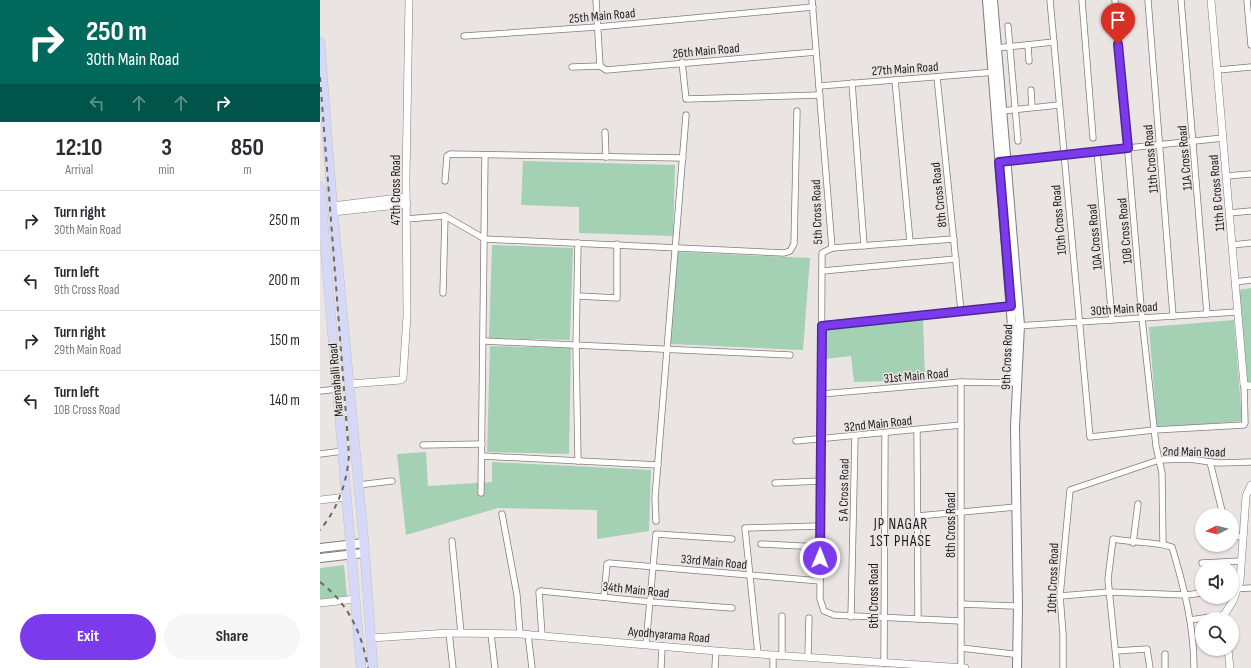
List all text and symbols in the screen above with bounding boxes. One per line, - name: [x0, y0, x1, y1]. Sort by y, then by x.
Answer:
- pin: [1101, 3, 1135, 44]
- street label: 25th Main Road: [568, 5, 636, 27]
- icon: arrive: [1107, 9, 1129, 31]
- text: 250 m: [86, 15, 147, 48]
- icon: right: [20, 16, 72, 68]
- street label: 26th Main Road: [672, 40, 740, 62]
- text: 30th Main Road: [86, 49, 179, 70]
- street label: 27th Main Road: [871, 59, 939, 79]
- icon: left: [86, 92, 108, 114]
- icon: ahead: [128, 92, 150, 114]
- icon: ahead: [170, 92, 192, 114]
- icon: right: [212, 92, 234, 114]
- street label: 11th Cross Road: [1140, 124, 1162, 194]
- street label: 11A Cross Road: [1174, 125, 1196, 191]
- text: 12:10: [56, 133, 102, 162]
- text: 3: [161, 133, 172, 162]
- text: 850: [231, 133, 264, 162]
- street label: 11th B Cross Road: [1206, 154, 1228, 232]
- street label: 47th Cross Road: [388, 155, 404, 225]
- text: Arrival: [65, 162, 93, 178]
- text: min: [158, 162, 175, 178]
- text: m: [243, 162, 252, 178]
- street label: 8th Cross Road: [928, 162, 950, 228]
- street label: 5th Cross Road: [808, 179, 826, 245]
- street label: 10th Cross Road: [1048, 184, 1070, 255]
- street label: 10B Cross Road: [1114, 197, 1136, 265]
- text: Turn right: [54, 203, 106, 222]
- street label: 10A Cross Road: [1084, 203, 1106, 270]
- icon: right: [20, 210, 42, 232]
- text: 250 m: [269, 211, 300, 230]
- text: 30th Main Road: [54, 222, 121, 238]
- text: Turn left: [54, 263, 99, 282]
- icon: left: [20, 270, 42, 292]
- text: 200 m: [268, 271, 300, 290]
- text: 9th Cross Road: [54, 282, 120, 298]
- street label: 30th Main Road: [1090, 299, 1158, 319]
- text: Turn right: [54, 323, 106, 342]
- street label: 9th Cross Road: [998, 324, 1016, 390]
- icon: right: [20, 330, 42, 352]
- text: 150 m: [270, 331, 300, 350]
- text: 29th Main Road: [54, 342, 121, 358]
- street label: Marenahalli Road: [325, 342, 347, 417]
- street label: 31st Main Road: [883, 365, 949, 387]
- text: Turn left: [54, 383, 99, 402]
- icon: left: [20, 390, 42, 412]
- text: 140 m: [270, 391, 300, 410]
- text: 10B Cross Road: [54, 402, 120, 418]
- street label: 32nd Main Road: [843, 412, 913, 436]
- street label: 2nd Main Road: [1162, 443, 1226, 461]
- street label: 5 A Cross Road: [835, 458, 853, 522]
- street label: 8th Cross Road: [943, 492, 959, 558]
- north arrow: [1195, 508, 1239, 552]
- map controls: [1195, 508, 1239, 656]
- district label: JP NAGAR 1ST PHASE: [870, 515, 932, 551]
- position arrow: [799, 537, 841, 579]
- street label: 10th Cross Road: [1044, 543, 1062, 613]
- street label: 33rd Main Road: [680, 551, 748, 573]
- button: sound: [1195, 560, 1239, 604]
- street label: 6th Cross Road: [866, 563, 882, 629]
- street label: 34th Main Road: [602, 579, 670, 601]
- button: search: [1195, 612, 1239, 656]
- button: Exit: [20, 614, 156, 660]
- button: Share: [164, 614, 300, 660]
- street label: Ayodhyarama Road: [626, 623, 711, 647]

